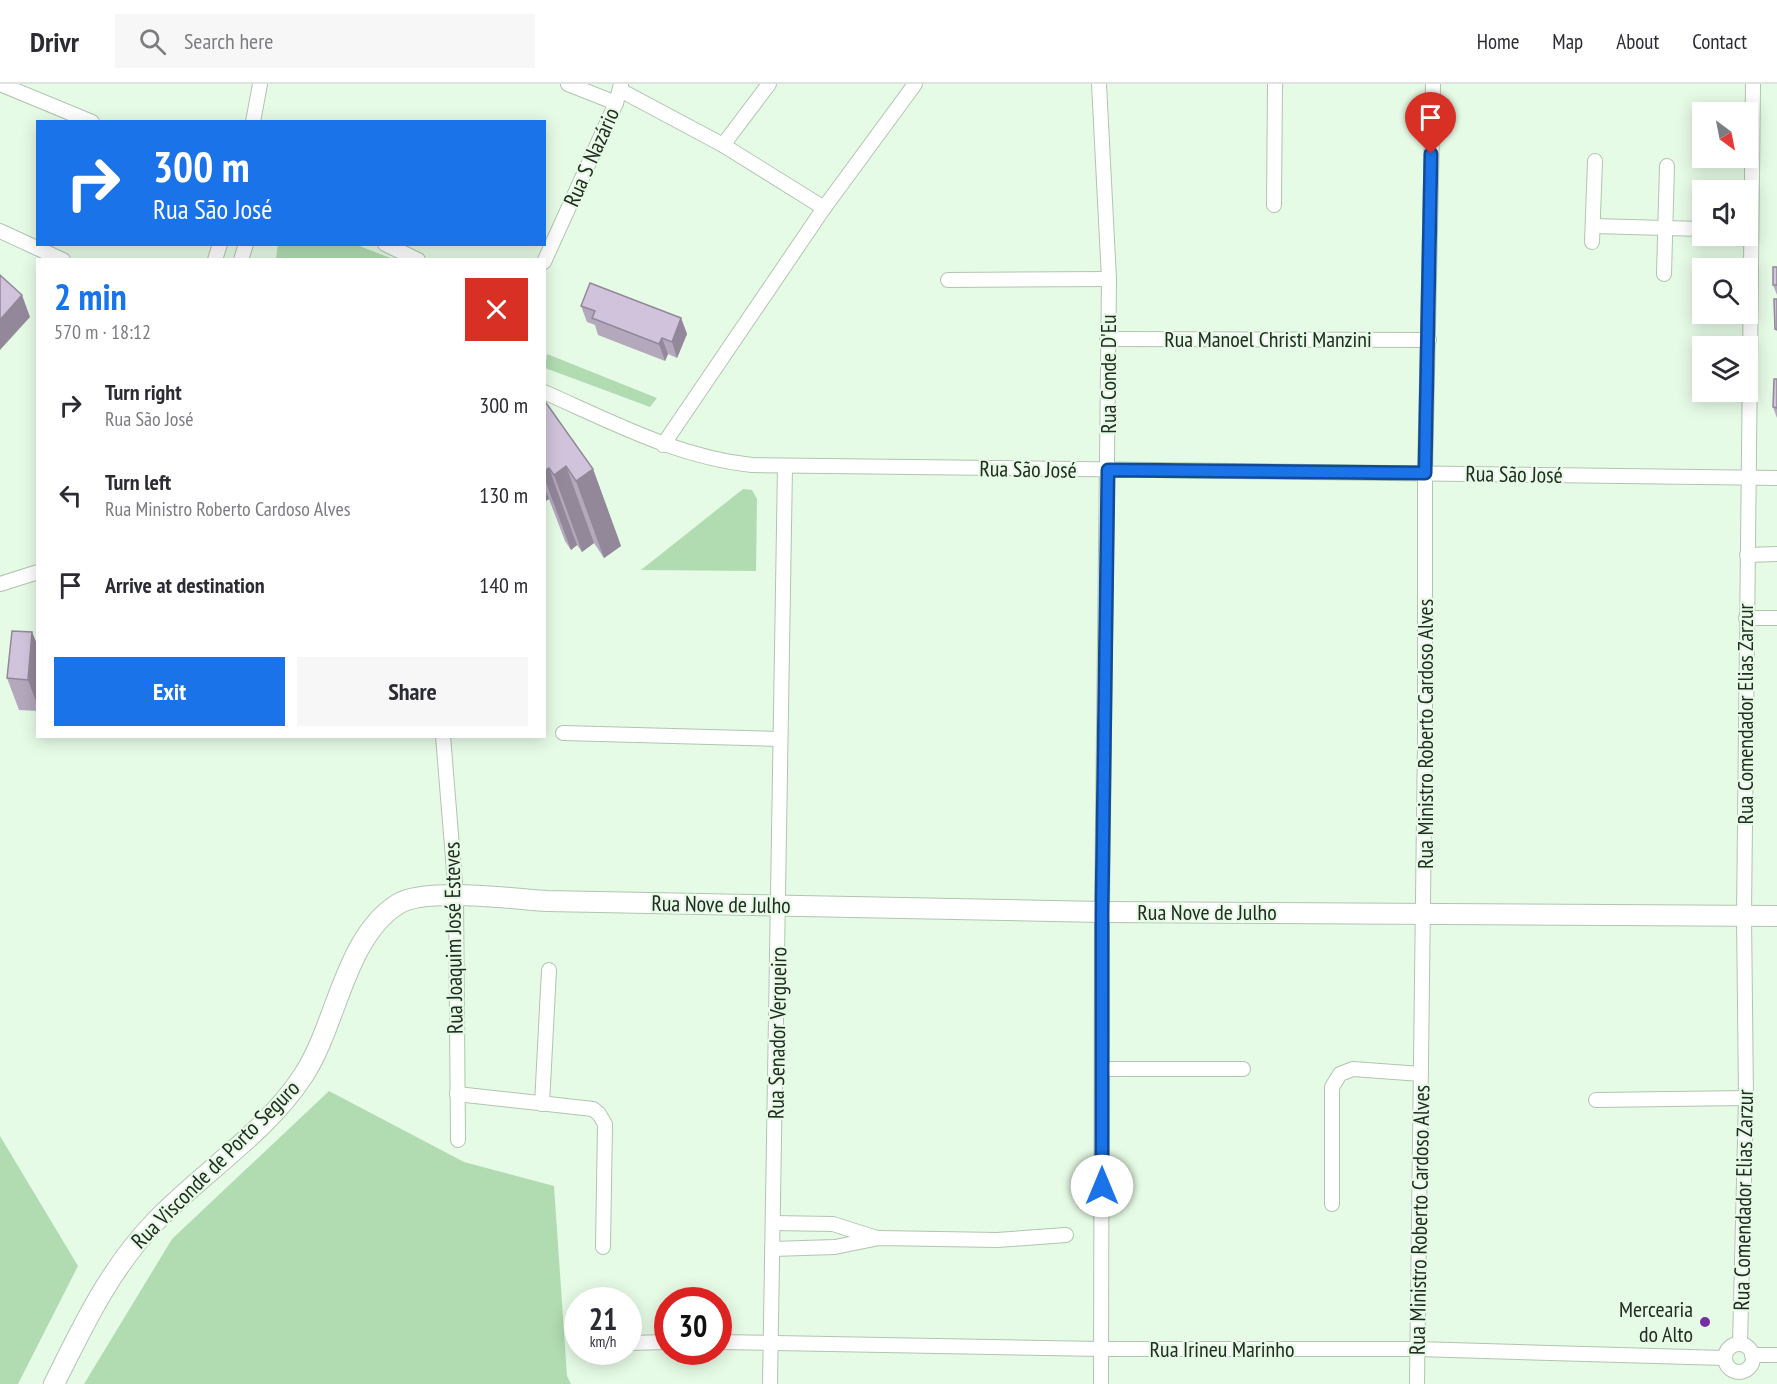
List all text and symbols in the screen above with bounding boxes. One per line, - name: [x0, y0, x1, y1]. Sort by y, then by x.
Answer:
- search box: [115, 14, 535, 68]
- text: Drivr: [30, 23, 79, 60]
- icon: search: [136, 25, 169, 58]
- text: Search here: [184, 27, 273, 55]
- text: Home: [1477, 28, 1519, 55]
- text: Map: [1552, 28, 1583, 55]
- text: About: [1616, 28, 1659, 55]
- text: Contact: [1692, 28, 1747, 55]
- pin: [1405, 92, 1456, 154]
- icon: arrive: [1414, 101, 1447, 134]
- north arrow: [1692, 102, 1758, 168]
- map controls: [1692, 102, 1758, 402]
- street label: Rua S Nazário: [557, 103, 625, 211]
- text: 300 m: [153, 139, 250, 194]
- icon: right: [54, 144, 132, 222]
- button: sound: [1692, 180, 1758, 246]
- text: Rua São José: [153, 192, 272, 226]
- button: search: [1692, 258, 1758, 324]
- text: 2 min: [54, 273, 127, 320]
- button: close: [465, 278, 528, 341]
- street label: Rua Conde D'Eu: [1094, 314, 1122, 434]
- text: 570 m · 18:12: [54, 319, 151, 345]
- street label: Rua Manoel Christi Manzini: [1164, 325, 1372, 353]
- button: layers: [1692, 336, 1758, 402]
- text: Turn right: [105, 378, 182, 406]
- icon: right: [54, 389, 87, 422]
- text: 300 m: [479, 391, 528, 419]
- text: Rua São José: [105, 406, 193, 432]
- street label: Rua São José: [979, 454, 1077, 484]
- street label: Rua São José: [1465, 459, 1563, 489]
- text: Turn left: [105, 468, 171, 496]
- icon: left: [54, 479, 87, 512]
- text: 130 m: [479, 481, 528, 509]
- text: Rua Ministro Roberto Cardoso Alves: [105, 496, 351, 522]
- icon: arrive: [54, 569, 87, 602]
- text: Arrive at destination: [105, 571, 265, 599]
- text: 140 m: [479, 571, 528, 599]
- street label: Rua Ministro Roberto Cardoso Alves: [1411, 599, 1439, 869]
- street label: Rua Comendador Elias Zarzur: [1731, 603, 1759, 825]
- button: Exit: [54, 657, 285, 726]
- button: Share: [297, 657, 528, 726]
- street label: Rua Joaquim José Esteves: [437, 842, 469, 1034]
- street label: Rua Nove de Julho: [651, 889, 791, 919]
- street label: Rua Nove de Julho: [1137, 898, 1277, 926]
- street label: Rua Senador Vergueiro: [761, 947, 793, 1119]
- street label: Rua Visconde de Porto Seguro: [125, 1074, 305, 1254]
- street label: Rua Ministro Roberto Cardoso Alves: [1403, 1085, 1435, 1355]
- street label: Rua Comendador Elias Zarzur: [1727, 1089, 1759, 1311]
- position arrow: [1070, 1154, 1134, 1218]
- speed limit sign: 30: [654, 1287, 732, 1365]
- place label: Mercearia do Alto: [1619, 1295, 1693, 1348]
- text: 21: [589, 1299, 617, 1338]
- marker: Mercearia do Alto: [1698, 1315, 1712, 1329]
- text: km/h: [590, 1332, 616, 1351]
- street label: Rua Irineu Marinho: [1150, 1335, 1294, 1363]

